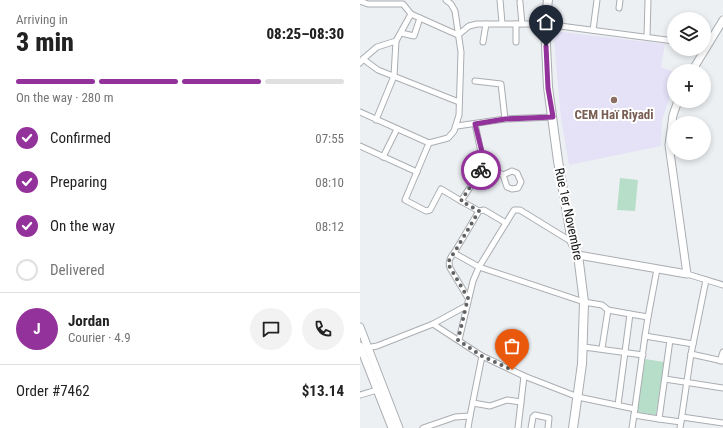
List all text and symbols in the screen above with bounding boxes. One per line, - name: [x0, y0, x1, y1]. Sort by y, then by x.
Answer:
- pin: [529, 5, 563, 46]
- icon: home: [535, 11, 557, 33]
- text: Arriving in: [16, 12, 68, 27]
- map controls: [667, 12, 711, 160]
- button: layers: [667, 12, 711, 56]
- text: 08:25–08:30: [266, 25, 344, 43]
- text: 3 min: [16, 27, 74, 57]
- button: +: [667, 64, 711, 108]
- text: On the way · 280 m: [16, 90, 113, 105]
- marker: CEM Haï Riyadi: [609, 95, 619, 105]
- place label: CEM Haï Riyadi: [574, 107, 654, 122]
- button: −: [667, 116, 711, 160]
- icon: check: [16, 127, 38, 149]
- text: Confirmed: [50, 129, 111, 147]
- text: 07:55: [315, 131, 344, 146]
- courier: [461, 150, 501, 190]
- icon: bike: [470, 159, 492, 181]
- street label: Rue 1er Novembre: [552, 167, 586, 261]
- icon: check: [16, 171, 38, 193]
- text: Preparing: [50, 173, 107, 191]
- text: 08:10: [315, 175, 344, 190]
- icon: check: [16, 215, 38, 237]
- text: On the way: [50, 217, 115, 235]
- text: 08:12: [315, 219, 344, 234]
- text: Delivered: [50, 261, 105, 279]
- button: chat: [250, 308, 292, 350]
- button: phone: [302, 308, 344, 350]
- text: Jordan: [68, 312, 110, 330]
- text: J: [33, 320, 41, 338]
- pin: [495, 329, 529, 370]
- text: Courier · 4.9: [68, 330, 131, 345]
- icon: bag: [501, 335, 523, 357]
- text: Order #7462: [16, 382, 90, 400]
- text: $13.14: [302, 382, 344, 400]

